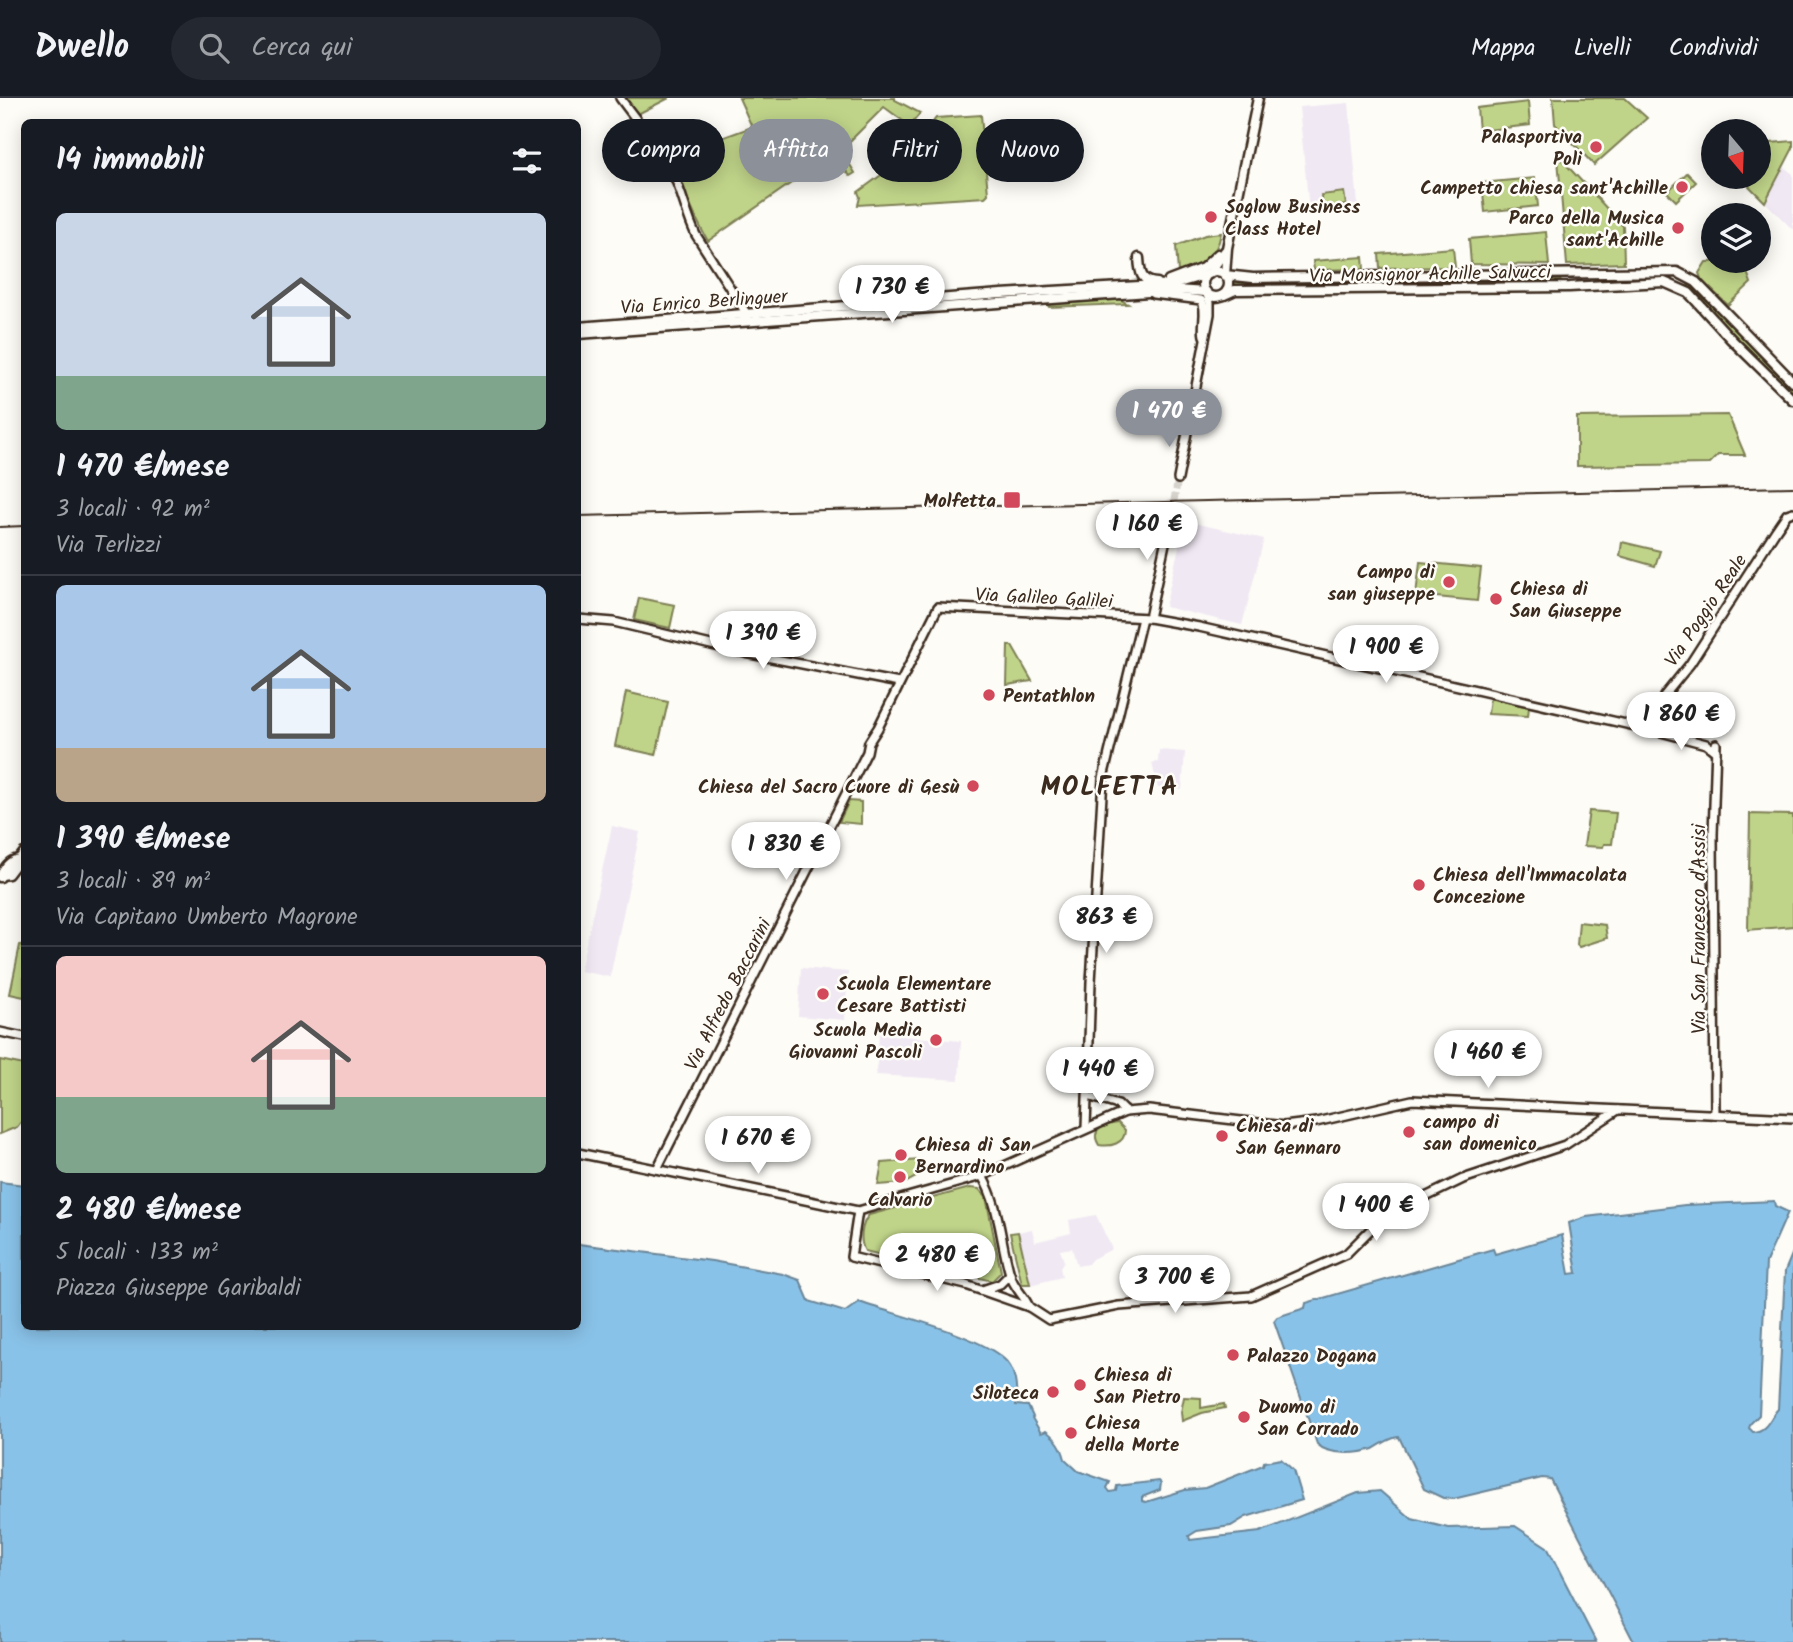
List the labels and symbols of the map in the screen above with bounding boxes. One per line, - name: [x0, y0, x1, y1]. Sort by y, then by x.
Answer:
- north arrow: [1701, 119, 1771, 189]
- place label: Palasportiva Poli: [1481, 123, 1583, 175]
- marker: Palasportiva Poli: [1588, 139, 1604, 155]
- place label: Campetto chiesa sant'Achille: [1420, 174, 1668, 204]
- marker: Campetto chiesa sant'Achille: [1674, 179, 1690, 195]
- place label: Soglow Business Class Hotel: [1225, 193, 1360, 245]
- place label: Parco della Musica sant'Achille: [1509, 204, 1664, 256]
- marker: Soglow Business Class Hotel: [1203, 209, 1219, 225]
- marker: Parco della Musica sant'Achille: [1670, 220, 1686, 236]
- street label: Via Monsignor Achille Salvucci: [1309, 258, 1553, 292]
- pin: 1 730 €: [827, 266, 957, 325]
- street label: Via Enrico Berlinguer: [620, 282, 790, 324]
- pin: 1 470 €: [1104, 390, 1234, 449]
- place label: Molfetta: [924, 487, 996, 517]
- marker: Molfetta: [1002, 490, 1022, 510]
- pin: 1 160 €: [1082, 503, 1212, 562]
- street label: Via Poggio Reale: [1658, 548, 1756, 674]
- place label: Campo di san giuseppe: [1327, 558, 1436, 610]
- marker: Campo di san giuseppe: [1441, 574, 1457, 590]
- place label: Chiesa di San Giuseppe: [1510, 575, 1621, 627]
- street label: Via Galileo Galilei: [974, 580, 1115, 618]
- marker: Chiesa di San Giuseppe: [1488, 591, 1504, 607]
- pin: 1 390 €: [698, 612, 828, 671]
- pin: 1 900 €: [1321, 626, 1451, 685]
- place label: Pentathlon: [1003, 682, 1095, 712]
- marker: Pentathlon: [981, 687, 997, 703]
- pin: 1 860 €: [1616, 692, 1746, 752]
- district label: MOLFETTA: [1040, 767, 1180, 809]
- place label: Chiesa del Sacro Cuore di Gesù: [698, 773, 960, 803]
- marker: Chiesa del Sacro Cuore di Gesù: [965, 778, 981, 794]
- pin: 1 830 €: [721, 822, 851, 882]
- street label: Via San Francesco d'Assisi: [1685, 822, 1715, 1034]
- place label: Chiesa dell'Immacolata Concezione: [1433, 861, 1627, 913]
- marker: Chiesa dell'Immacolata Concezione: [1411, 877, 1427, 893]
- pin: 863 €: [1057, 896, 1155, 955]
- street label: Via Alfredo Baccarini: [677, 912, 781, 1076]
- place label: Scuola Elementare Cesare Battisti: [837, 970, 991, 1022]
- marker: Scuola Elementare Cesare Battisti: [815, 986, 831, 1002]
- place label: Scuola Media Giovanni Pascoli: [789, 1016, 923, 1068]
- pin: 1 460 €: [1423, 1030, 1553, 1090]
- marker: Scuola Media Giovanni Pascoli: [928, 1032, 944, 1048]
- pin: 1 440 €: [1035, 1048, 1165, 1107]
- place label: campo di san domenico: [1423, 1108, 1537, 1160]
- place label: Chiesa di San Gennaro: [1236, 1112, 1341, 1164]
- pin: 1 670 €: [693, 1116, 823, 1176]
- marker: campo di san domenico: [1401, 1124, 1417, 1140]
- marker: Chiesa di San Gennaro: [1214, 1128, 1230, 1144]
- place label: Chiesa di San Bernardino: [915, 1131, 1031, 1183]
- marker: Chiesa di San Bernardino: [893, 1147, 909, 1163]
- marker: Calvario: [892, 1169, 908, 1185]
- pin: 1 400 €: [1311, 1184, 1441, 1243]
- place label: Calvario: [868, 1186, 933, 1216]
- pin: 2 480 €: [872, 1234, 1002, 1293]
- pin: 3 700 €: [1110, 1256, 1240, 1315]
- place label: Palazzo Dogana: [1247, 1342, 1377, 1372]
- marker: Palazzo Dogana: [1225, 1347, 1241, 1363]
- place label: Chiesa di San Pietro: [1094, 1361, 1181, 1413]
- marker: Chiesa di San Pietro: [1072, 1377, 1088, 1393]
- place label: Siloteca: [973, 1379, 1039, 1409]
- marker: Siloteca: [1045, 1384, 1061, 1400]
- place label: Duomo di San Corrado: [1258, 1393, 1359, 1445]
- place label: Chiesa della Morte: [1085, 1409, 1179, 1461]
- marker: Duomo di San Corrado: [1236, 1409, 1252, 1425]
- marker: Chiesa della Morte: [1063, 1425, 1079, 1441]

